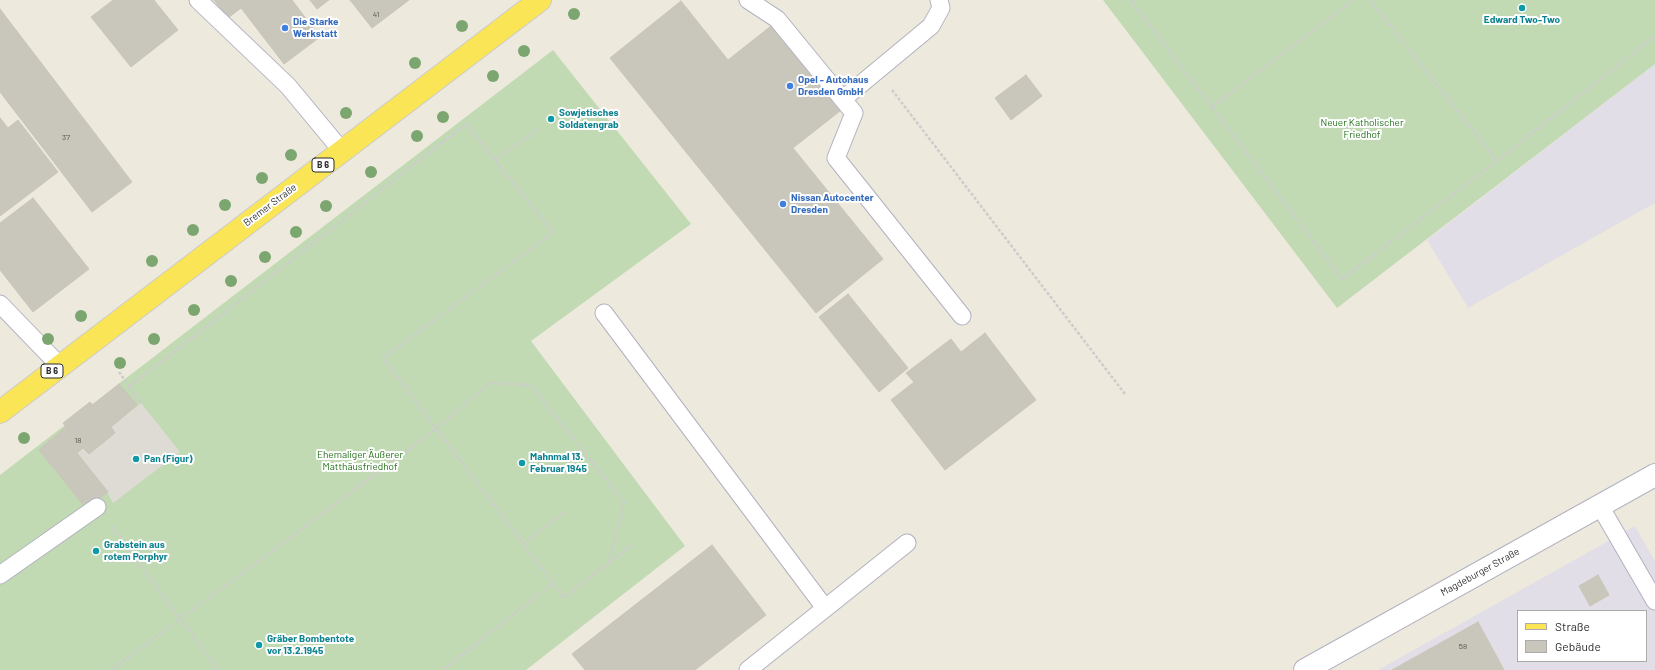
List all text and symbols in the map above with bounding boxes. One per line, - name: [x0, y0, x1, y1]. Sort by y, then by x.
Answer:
- marker: Edward Two-Two: [1517, 3, 1527, 13]
- house number: 41: [373, 9, 379, 19]
- place label: Edward Two-Two: [1484, 14, 1560, 26]
- place label: Die Starke Werkstatt: [293, 16, 338, 40]
- marker: Die Starke Werkstatt: [280, 23, 290, 33]
- place label: Opel - Autohaus Dresden GmbH: [798, 74, 869, 98]
- marker: Opel - Autohaus Dresden GmbH: [785, 81, 795, 91]
- place label: Sowjetisches Soldatengrab: [559, 107, 619, 130]
- marker: Sowjetisches Soldatengrab: [546, 114, 556, 124]
- park label: Neuer Katholischer Friedhof: [1320, 117, 1404, 140]
- house number: 37: [62, 132, 70, 142]
- road number: B 6: [312, 158, 334, 172]
- street label: Bremer Straße: [241, 181, 299, 229]
- place label: Nissan Autocenter Dresden: [791, 192, 874, 216]
- marker: Nissan Autocenter Dresden: [778, 199, 788, 209]
- road number: B 6: [41, 364, 63, 378]
- house number: 18: [75, 435, 81, 445]
- park label: Ehemaliger Äußerer Matthäusfriedhof: [317, 449, 403, 472]
- place label: Mahnmal 13. Februar 1945: [530, 451, 587, 474]
- place label: Pan (Figur): [144, 453, 193, 465]
- marker: Pan (Figur): [131, 454, 141, 464]
- marker: Mahnmal 13. Februar 1945: [517, 458, 527, 468]
- place label: Grabstein aus rotem Porphyr: [104, 539, 168, 562]
- street label: Magdeburger Straße: [1439, 545, 1521, 599]
- marker: Grabstein aus rotem Porphyr: [91, 546, 101, 556]
- legend: [1517, 610, 1647, 662]
- text: Straße: [1555, 619, 1590, 633]
- place label: Gräber Bombentote vor 13.2.1945: [267, 633, 354, 656]
- text: Gebäude: [1555, 639, 1601, 653]
- marker: Gräber Bombentote vor 13.2.1945: [254, 640, 264, 650]
- house number: 58: [1459, 641, 1467, 651]

